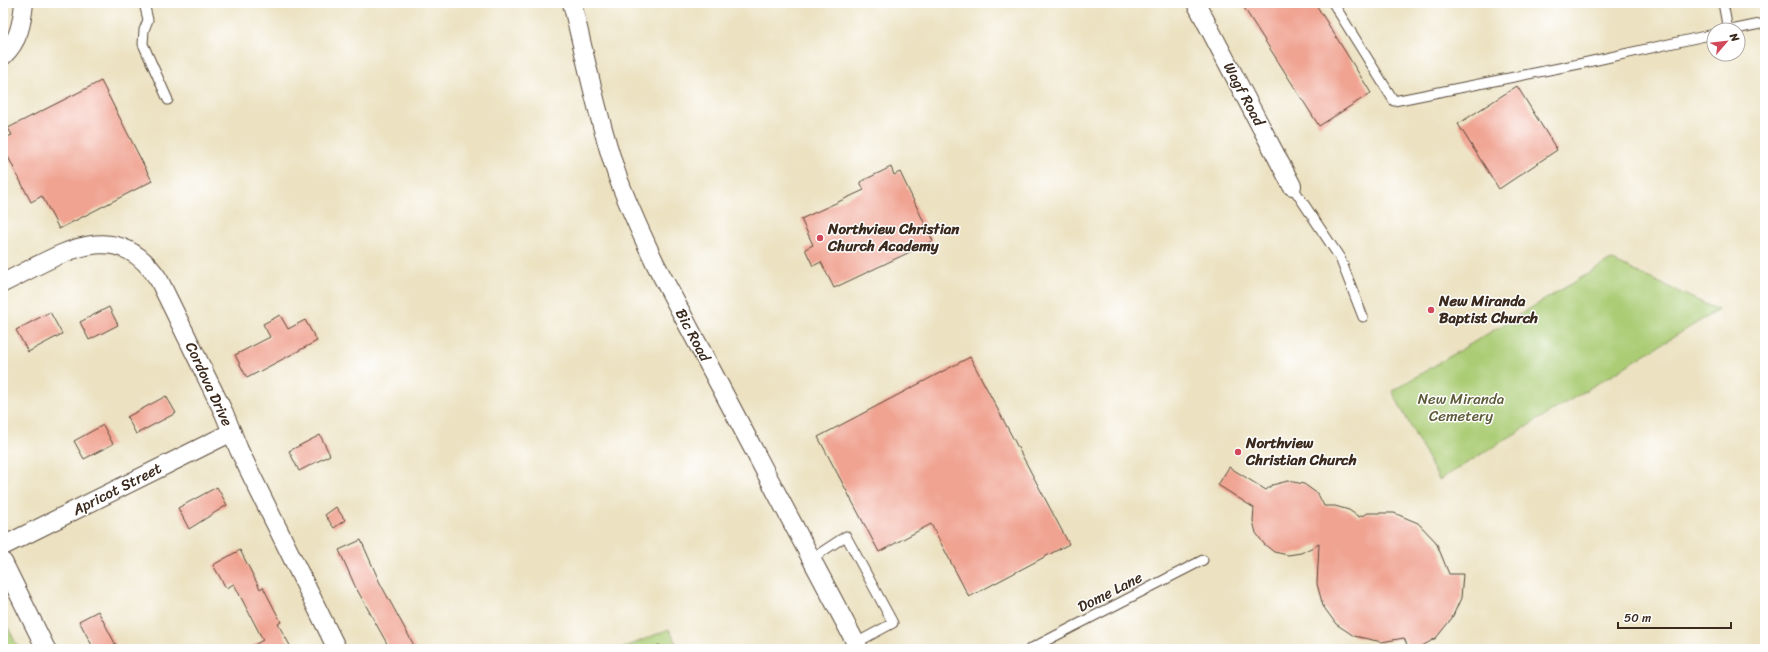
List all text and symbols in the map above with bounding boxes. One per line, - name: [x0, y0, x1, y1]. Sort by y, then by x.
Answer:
- north arrow: [1706, 22, 1746, 62]
- text: N: [1724, 29, 1745, 46]
- street label: Wagf Road: [1216, 57, 1272, 132]
- place label: Northview Christian Church Academy: [827, 216, 960, 259]
- marker: Northview Christian Church Academy: [815, 233, 825, 243]
- place label: New Miranda Baptist Church: [1438, 288, 1538, 331]
- street label: Bic Road: [668, 304, 718, 367]
- marker: New Miranda Baptist Church: [1426, 305, 1436, 315]
- street label: Cordova Drive: [178, 337, 240, 431]
- park label: New Miranda Cemetery: [1418, 386, 1505, 429]
- place label: Northview Christian Church: [1245, 430, 1357, 473]
- marker: Northview Christian Church: [1233, 447, 1243, 457]
- street label: Apricot Street: [67, 455, 167, 523]
- street label: Dome Lane: [1073, 564, 1147, 619]
- scale bar: [1618, 604, 1731, 630]
- text: 50 m: [1624, 607, 1651, 629]

